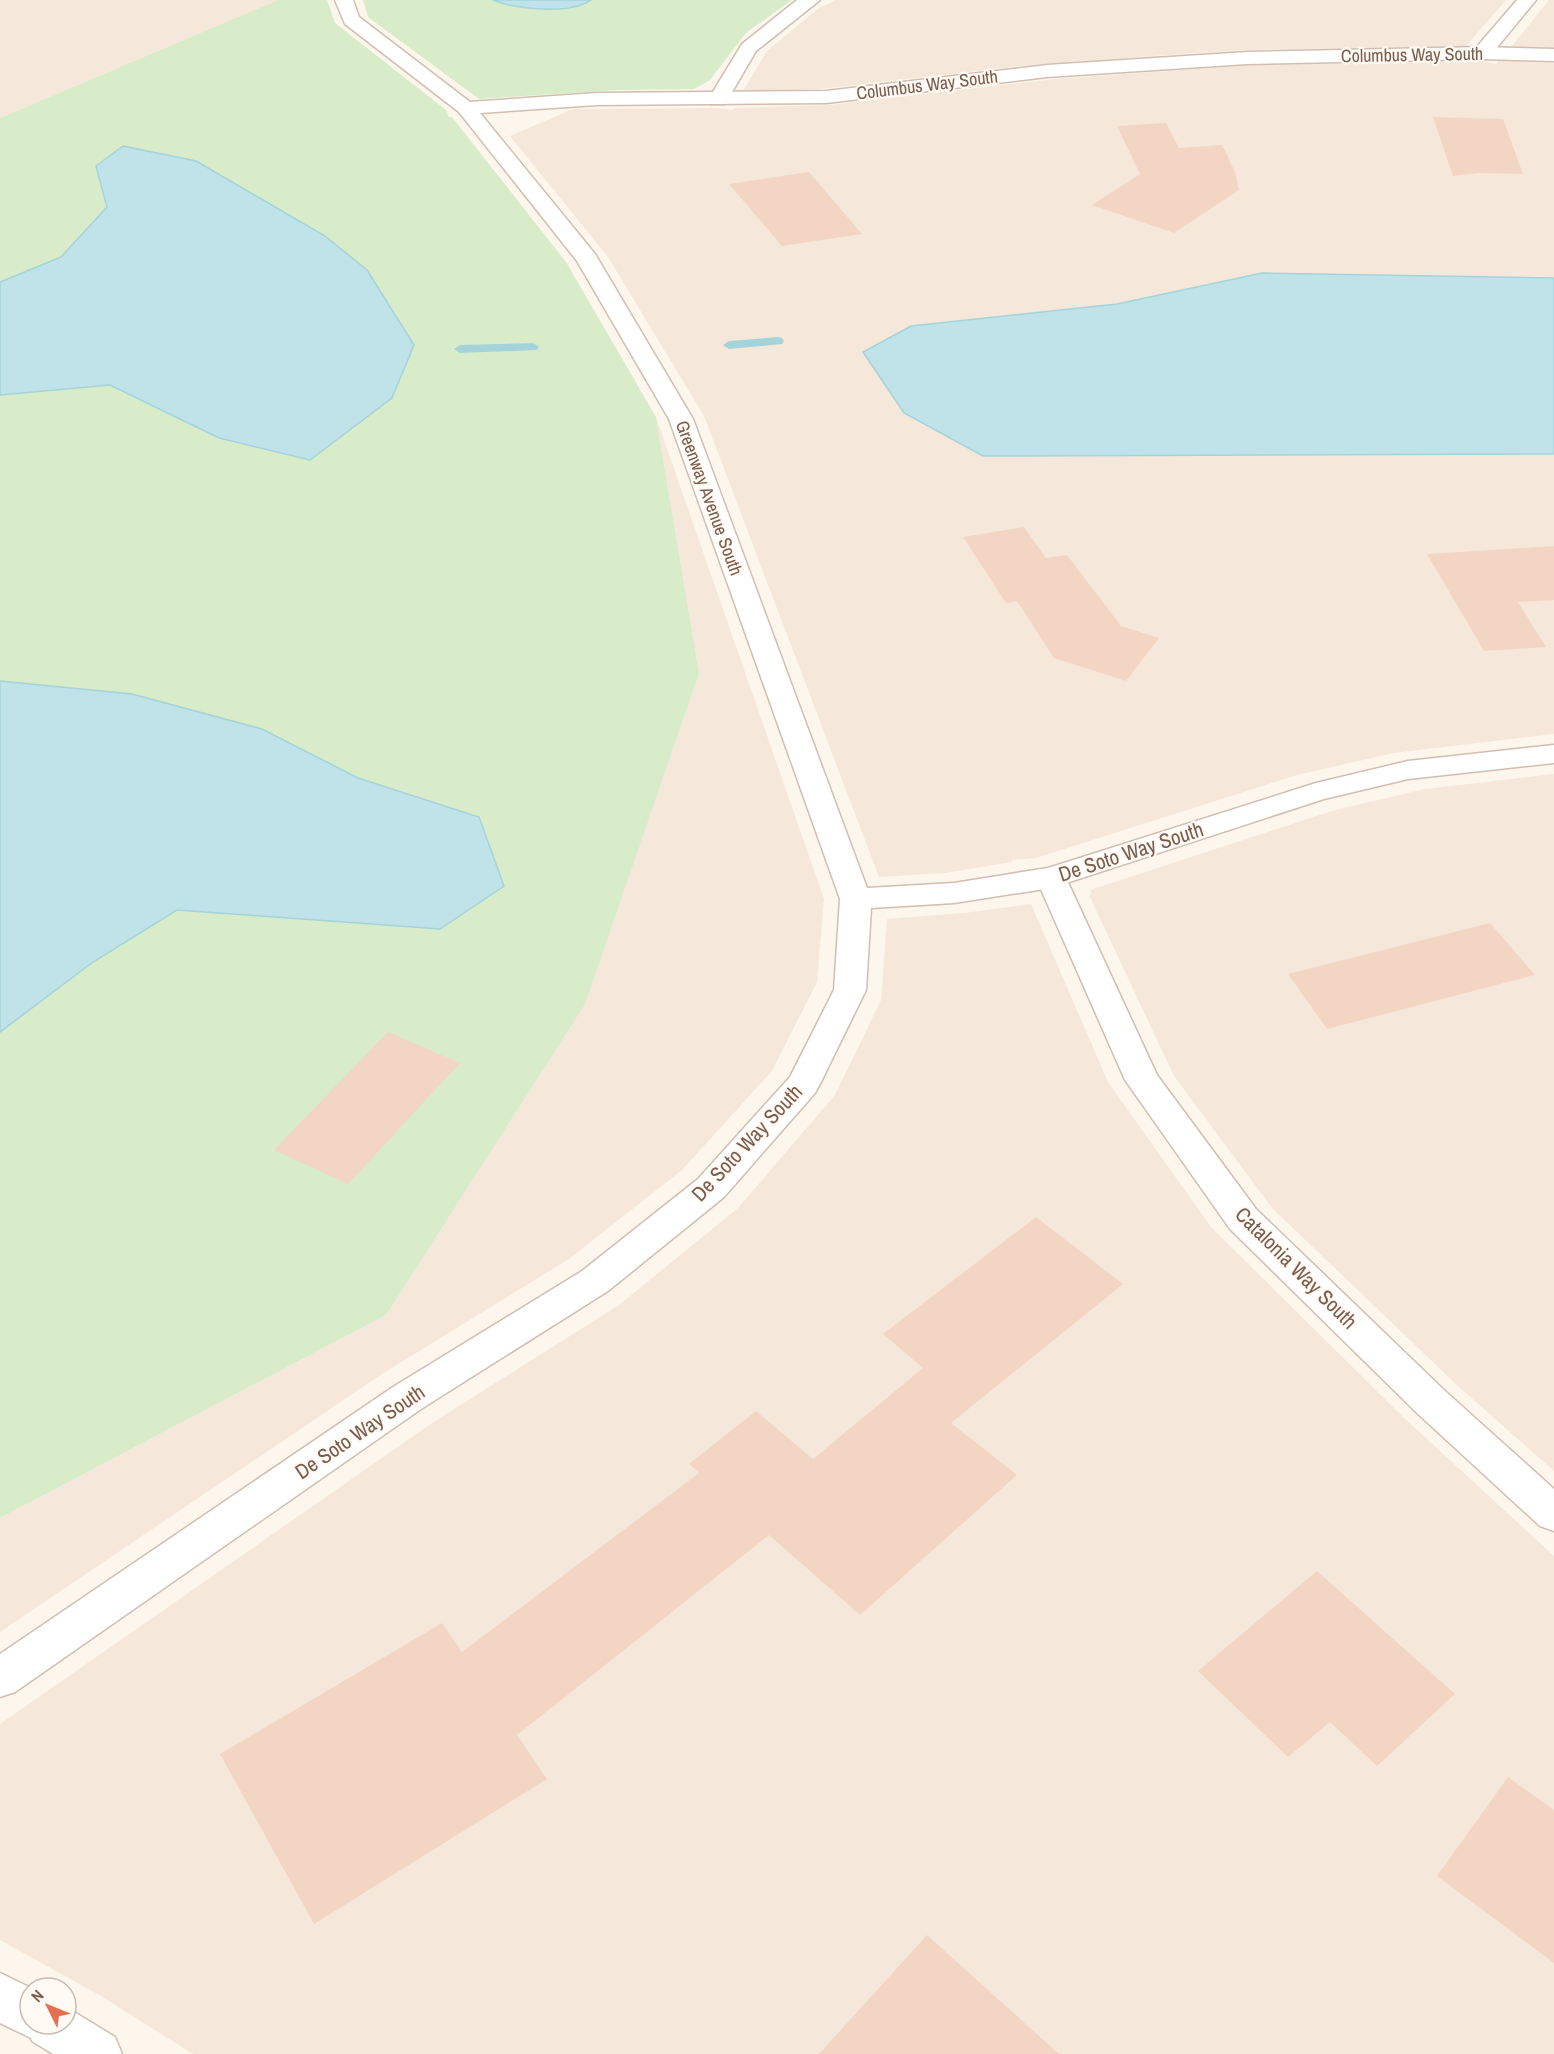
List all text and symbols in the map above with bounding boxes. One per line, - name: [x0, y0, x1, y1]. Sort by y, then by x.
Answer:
- street label: Columbus Way South: [1341, 41, 1483, 68]
- street label: Columbus Way South: [855, 63, 999, 106]
- street label: Greenway Avenue South: [670, 417, 749, 579]
- street label: De Soto Way South: [1055, 814, 1207, 889]
- street label: De Soto Way South: [685, 1078, 809, 1208]
- street label: Catalonia Way South: [1229, 1200, 1364, 1335]
- street label: De Soto Way South: [289, 1377, 430, 1486]
- north arrow: [18, 1976, 78, 2036]
- text: N: [26, 1985, 48, 2007]

